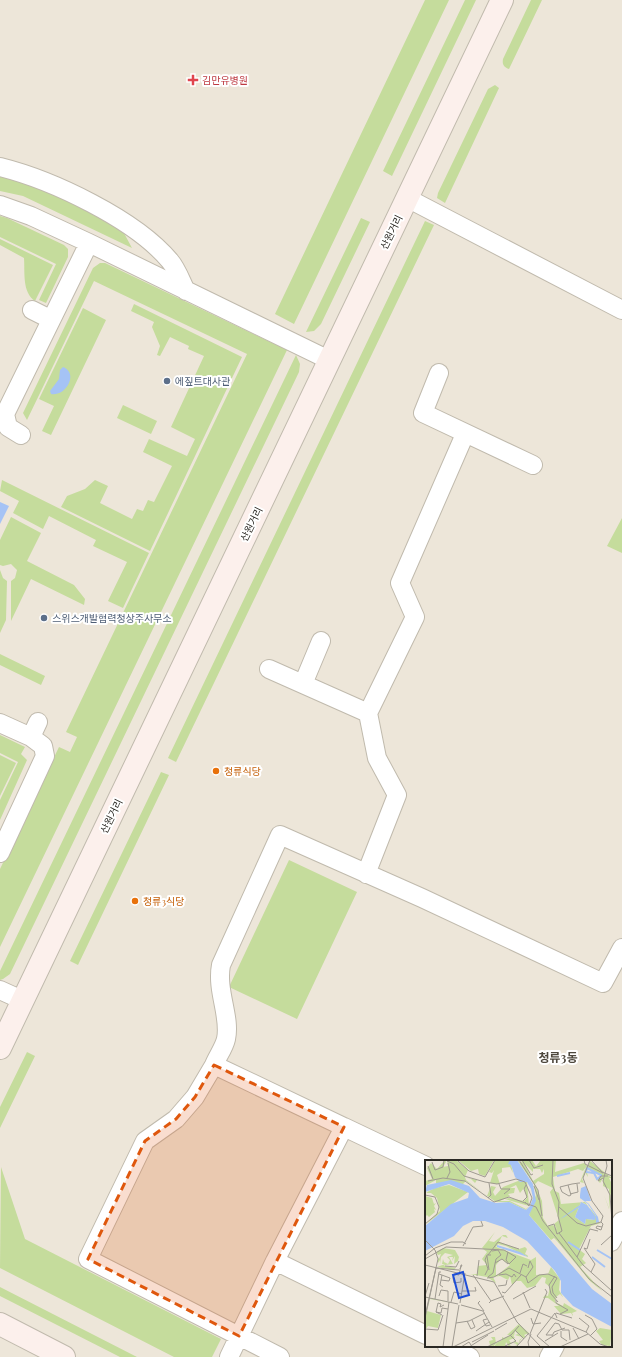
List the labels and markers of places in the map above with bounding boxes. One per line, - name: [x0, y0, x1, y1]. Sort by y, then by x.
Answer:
- place label: 김만유병원: [202, 73, 248, 87]
- marker: 김만유병원: [187, 74, 199, 86]
- place label: 에짚트대사관: [175, 374, 231, 388]
- marker: 에짚트대사관: [162, 376, 172, 386]
- place label: 스위스개발협력청상주사무소: [52, 611, 172, 625]
- marker: 스위스개발협력청상주사무소: [39, 613, 49, 623]
- place label: 청류식당: [224, 764, 261, 778]
- marker: 청류식당: [211, 766, 221, 776]
- place label: 청류3식당: [143, 894, 184, 908]
- marker: 청류3식당: [130, 896, 140, 906]

